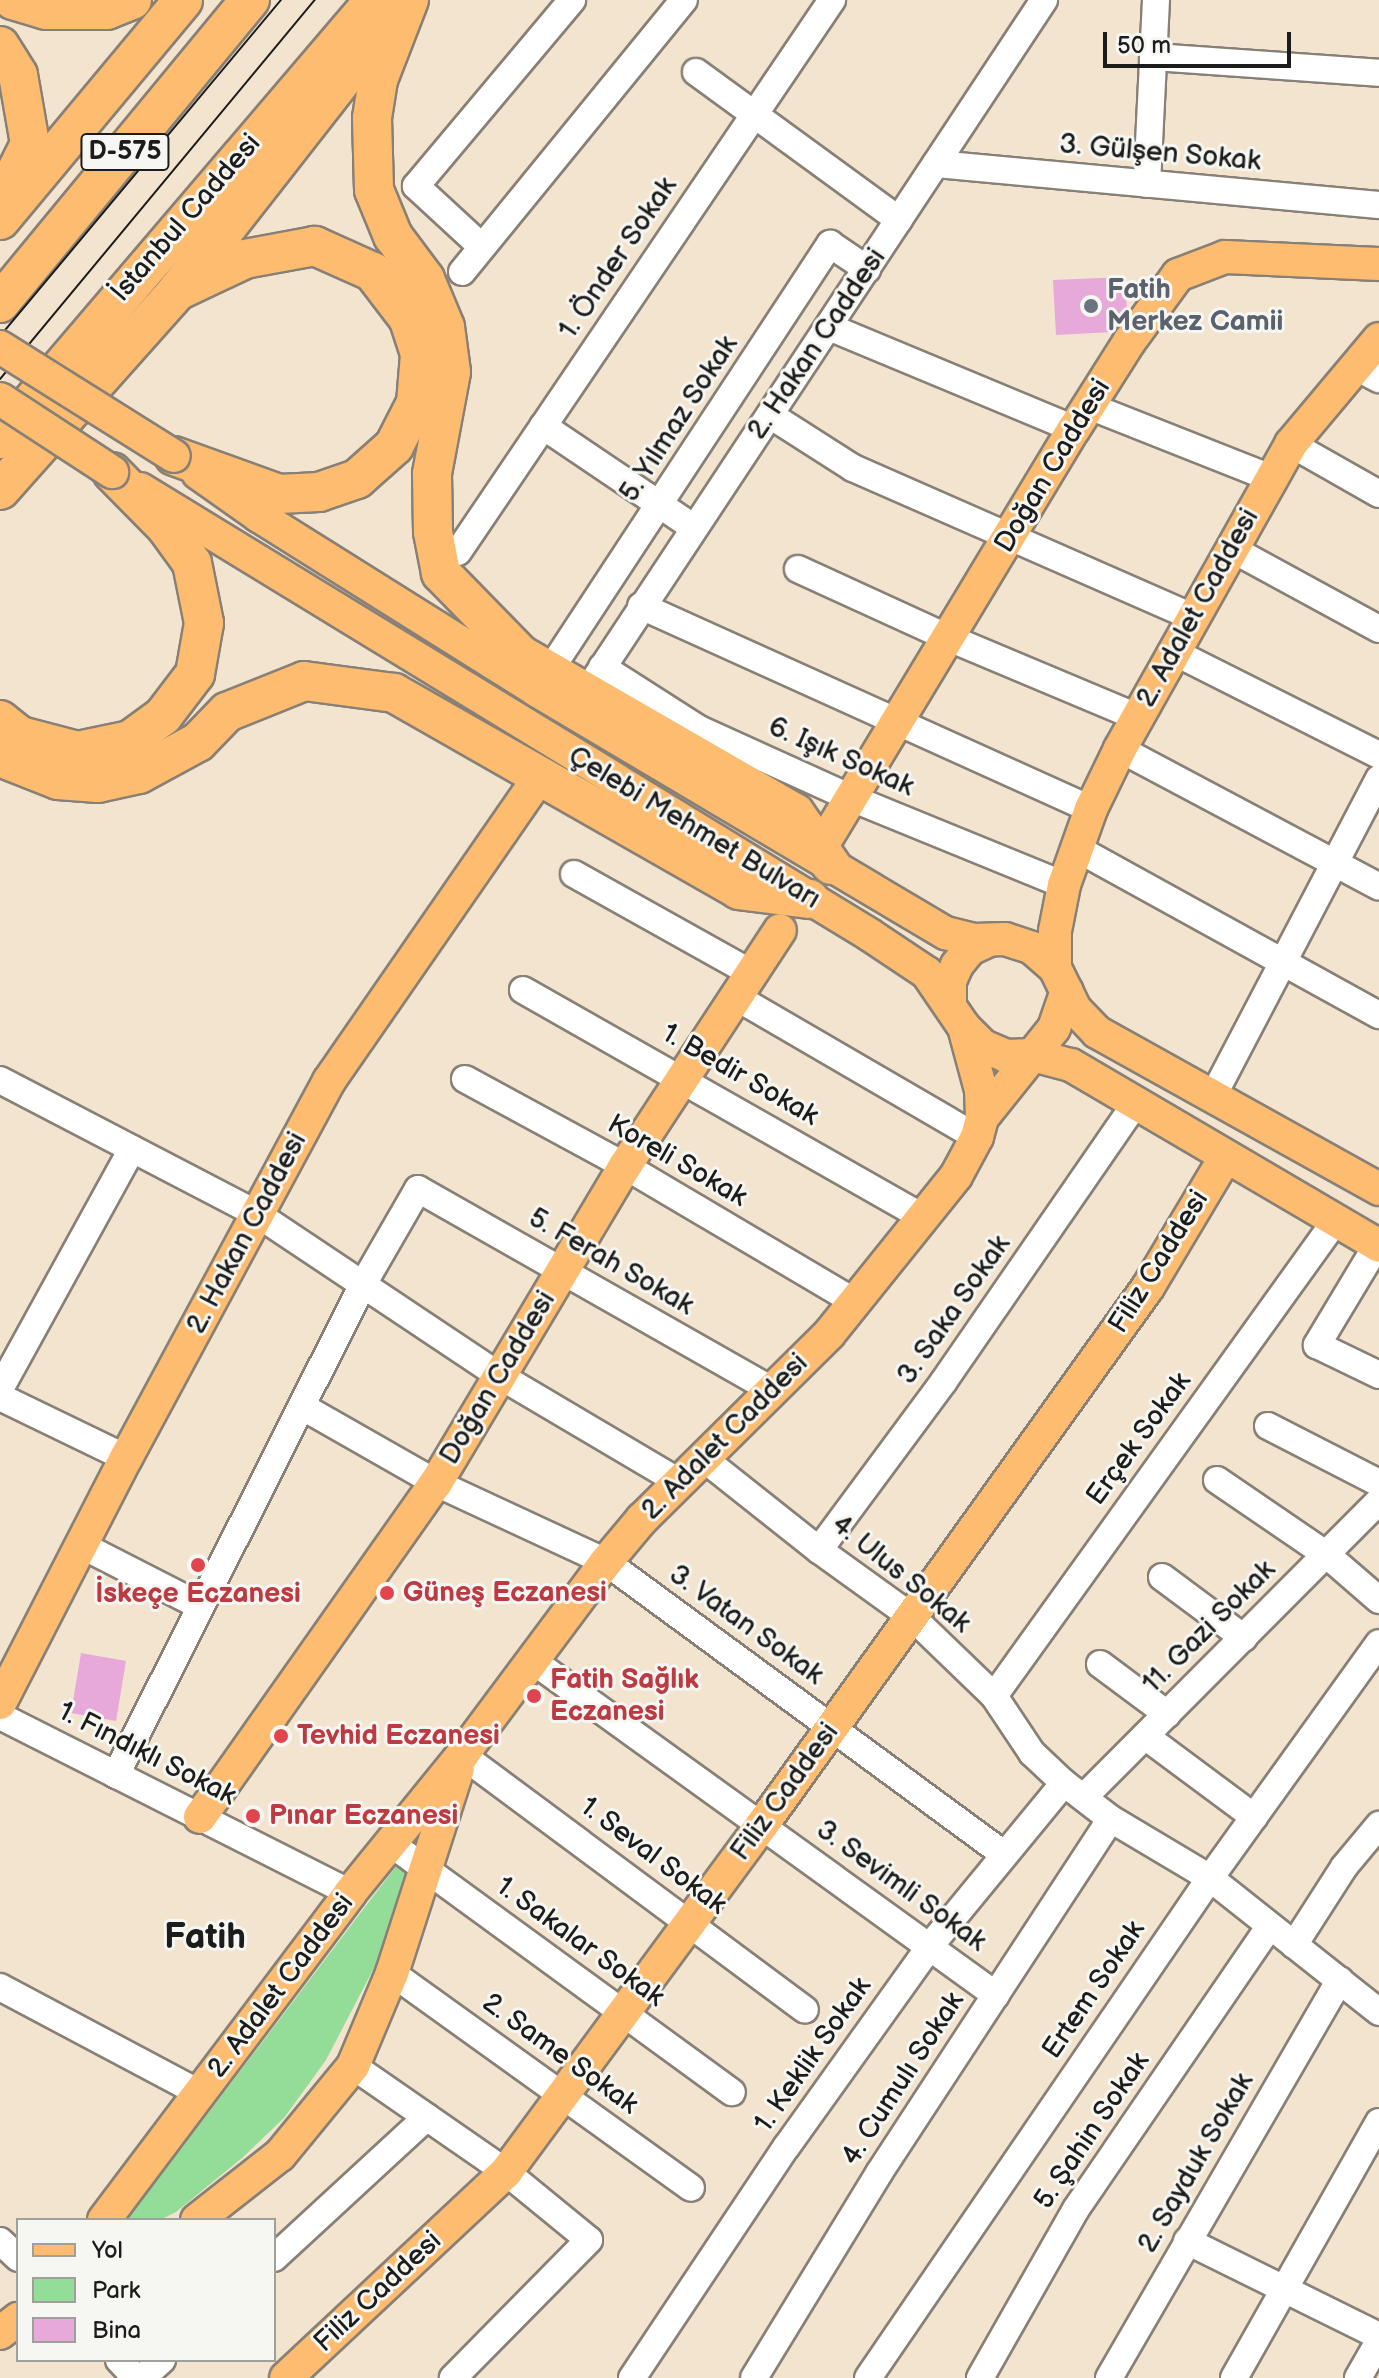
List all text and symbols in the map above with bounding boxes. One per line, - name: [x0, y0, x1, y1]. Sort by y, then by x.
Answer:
- scale bar: [1107, 16, 1295, 66]
- text: 50 m: [1117, 31, 1171, 60]
- street label: İstanbul Caddesi: [104, 127, 268, 309]
- street label: 3. Gülşen Sokak: [1058, 127, 1262, 179]
- road number: D-575: [79, 130, 171, 174]
- street label: 1. Önder Sokak: [552, 171, 684, 345]
- street label: 2. Hakan Caddesi: [741, 242, 893, 446]
- place label: Fatih Merkez Camii: [1107, 273, 1283, 339]
- marker: Fatih Merkez Camii: [1082, 297, 1100, 315]
- street label: 5. Yılmaz Sokak: [612, 329, 746, 509]
- street label: Doğan Caddesi: [988, 373, 1118, 559]
- street label: 2. Adalet Caddesi: [1130, 503, 1266, 713]
- street label: 6. Işık Sokak: [763, 710, 919, 804]
- street label: Çelebi Mehmet Bulvarı: [562, 739, 826, 917]
- street label: 1. Bedir Sokak: [656, 1017, 824, 1133]
- street label: Koreli Sokak: [601, 1107, 753, 1215]
- street label: 2. Hakan Caddesi: [180, 1127, 314, 1339]
- street label: Filiz Caddesi: [1102, 1184, 1216, 1340]
- street label: 5. Ferah Sokak: [522, 1201, 700, 1323]
- street label: 3. Saka Sokak: [890, 1229, 1018, 1391]
- street label: Doğan Caddesi: [433, 1285, 563, 1471]
- street label: 2. Adalet Caddesi: [635, 1347, 815, 1527]
- street label: Erçek Sokak: [1079, 1366, 1199, 1512]
- street label: 4. Ulus Sokak: [825, 1508, 977, 1640]
- street label: 11. Gazi Sokak: [1135, 1553, 1283, 1701]
- marker: İskeçe Eczanesi: [189, 1556, 207, 1574]
- street label: 3. Vatan Sokak: [662, 1557, 830, 1693]
- place label: Güneş Eczanesi: [403, 1576, 607, 1610]
- place label: İskeçe Eczanesi: [95, 1577, 301, 1611]
- marker: Güneş Eczanesi: [378, 1584, 396, 1602]
- place label: Fatih Sağlık Eczanesi: [550, 1663, 699, 1729]
- marker: Fatih Sağlık Eczanesi: [525, 1687, 543, 1705]
- street label: 1. Fındıklı Sokak: [52, 1695, 242, 1813]
- street label: Filiz Caddesi: [724, 1717, 846, 1867]
- place label: Tevhid Eczanesi: [297, 1719, 500, 1753]
- marker: Tevhid Eczanesi: [272, 1727, 290, 1745]
- street label: 1. Seval Sokak: [573, 1790, 733, 1922]
- place label: Pınar Eczanesi: [269, 1799, 458, 1833]
- marker: Pınar Eczanesi: [244, 1807, 262, 1825]
- street label: 3. Sevimli Sokak: [809, 1813, 993, 1959]
- street label: 1. Sakalar Sokak: [489, 1869, 671, 2015]
- street label: 2. Adalet Caddesi: [201, 1887, 361, 2085]
- street label: Ertem Sokak: [1035, 1914, 1153, 2066]
- district label: Fatih: [164, 1916, 246, 1960]
- street label: 1. Keklik Sokak: [747, 1971, 879, 2139]
- street label: 2. Same Sokak: [475, 1986, 645, 2122]
- street label: 4. Cumulı Sokak: [834, 1986, 972, 2172]
- street label: 5. Şahin Sokak: [1027, 2046, 1157, 2216]
- street label: 2. Sayduk Sokak: [1131, 2067, 1261, 2259]
- legend: [16, 2218, 276, 2362]
- street label: Filiz Caddesi: [307, 2225, 449, 2359]
- text: Yol: [92, 2236, 123, 2265]
- text: Park: [92, 2276, 140, 2305]
- text: Bina: [92, 2316, 141, 2345]

